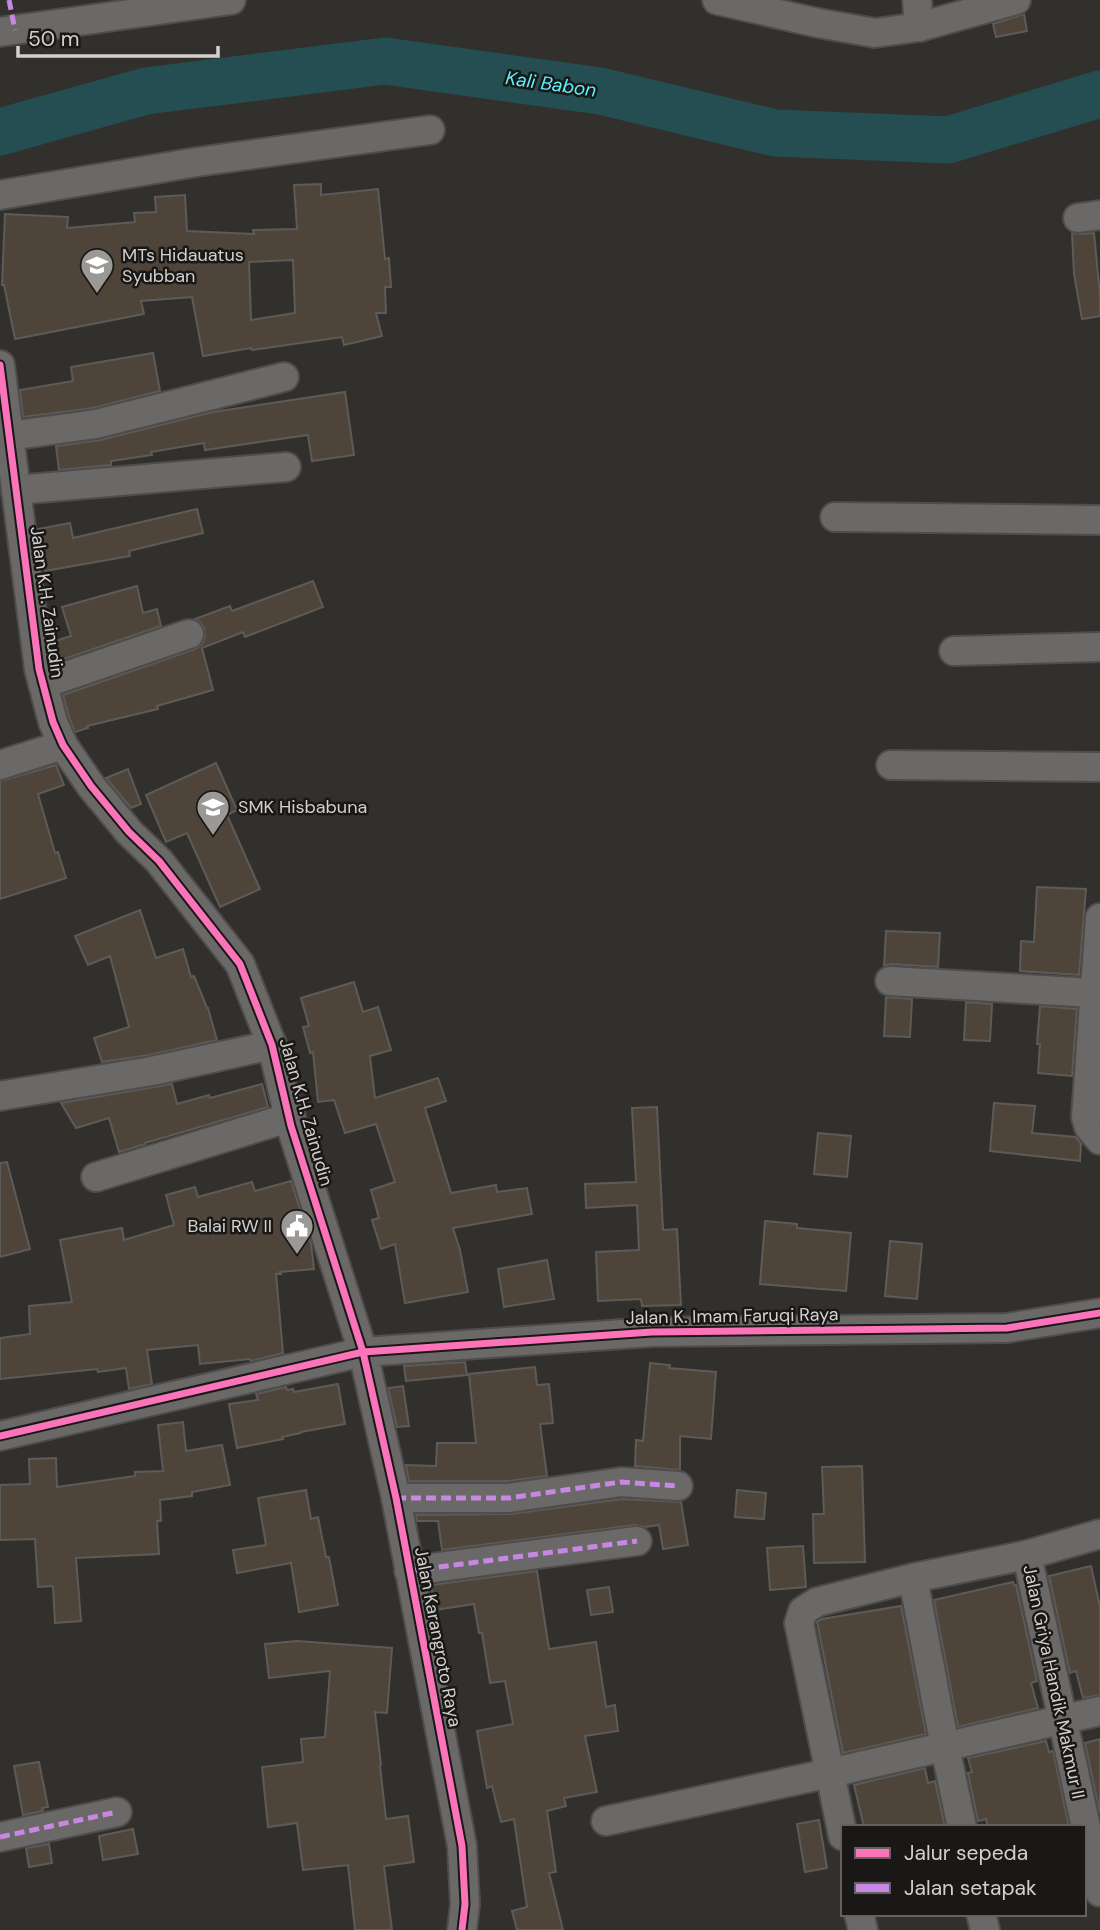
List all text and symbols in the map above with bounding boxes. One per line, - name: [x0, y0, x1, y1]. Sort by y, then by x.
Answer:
- scale bar: [18, 14, 217, 58]
- text: 50 m: [28, 25, 79, 53]
- water label: Kali Babon: [504, 65, 598, 103]
- place label: MTs Hidauatus Syubban: [122, 243, 244, 288]
- school or university icon: MTs Hidauatus Syubban: [78, 246, 116, 295]
- street label: Jalan K.H. Zainudin: [24, 525, 70, 679]
- school or university icon: SMK Hisbabuna: [194, 788, 232, 837]
- place label: SMK Hisbabuna: [238, 795, 367, 819]
- street label: Jalan K.H. Zainudin: [273, 1035, 339, 1189]
- public building icon: Balai RW II: [278, 1207, 316, 1256]
- place label: Balai RW II: [187, 1214, 272, 1238]
- street label: Jalan K. Imam Faruqi Raya: [625, 1302, 839, 1330]
- street label: Jalan Karangroto Raya: [409, 1545, 467, 1729]
- street label: Jalan Griya Handik Makmur II: [1017, 1563, 1091, 1801]
- legend: [841, 1825, 1086, 1916]
- text: Jalur sepeda: [904, 1839, 1028, 1867]
- text: Jalan setapak: [904, 1874, 1037, 1902]

